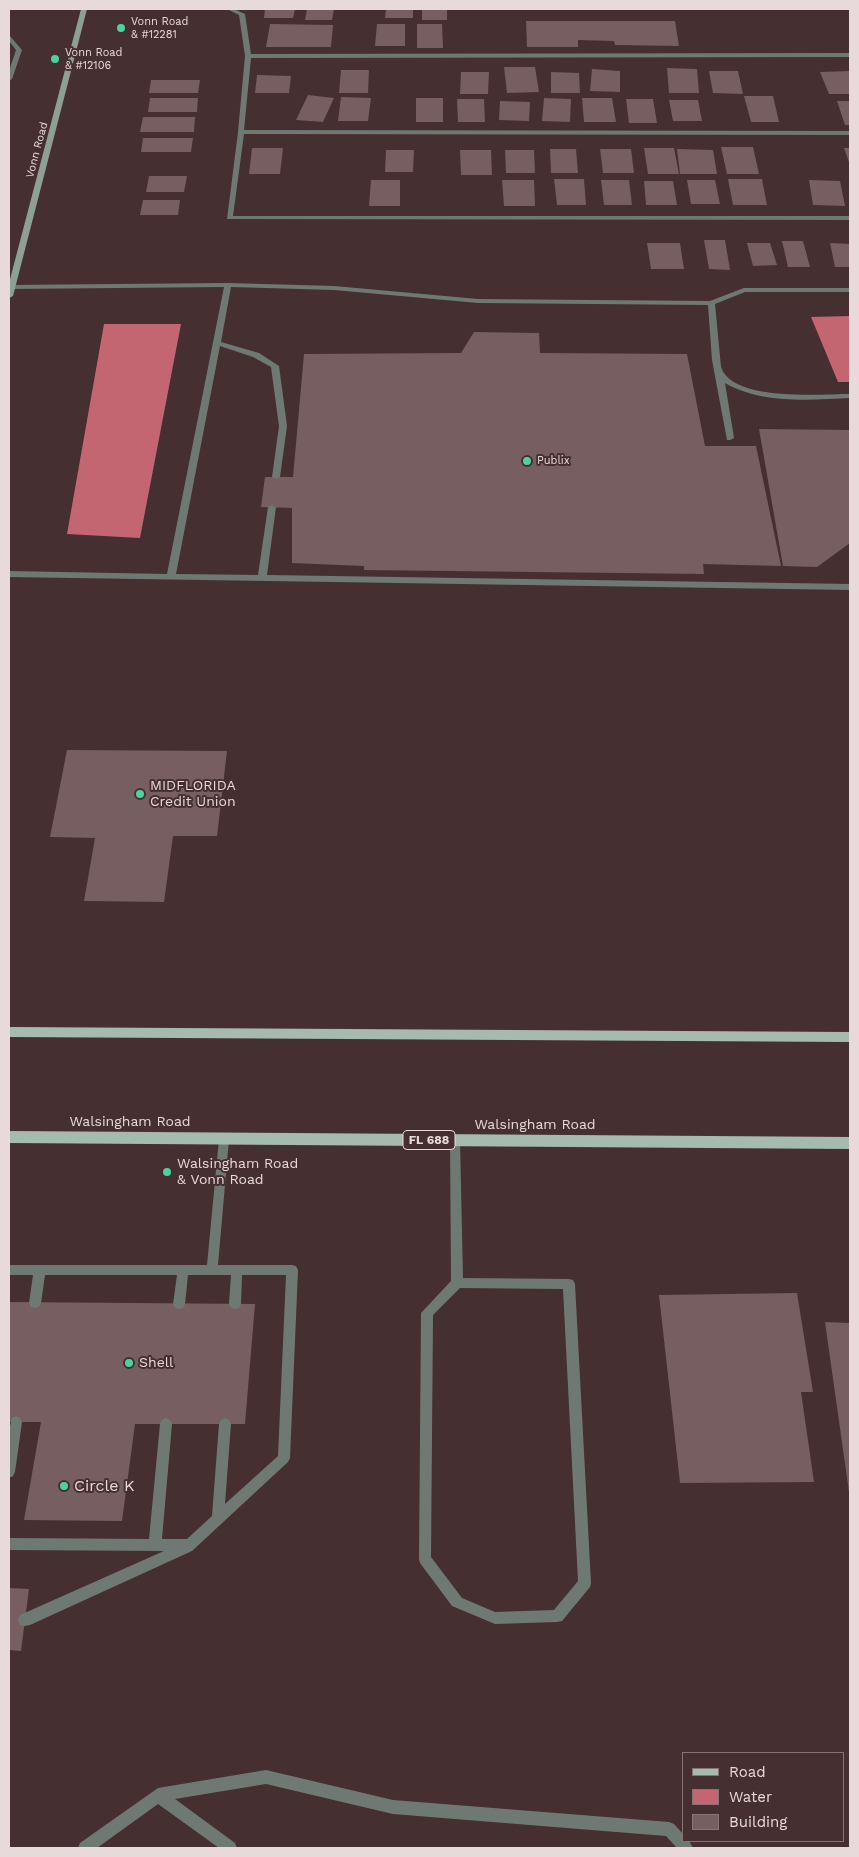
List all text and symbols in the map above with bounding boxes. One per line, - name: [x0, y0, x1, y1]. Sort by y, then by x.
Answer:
- place label: Vonn Road & #12281: [131, 15, 188, 41]
- marker: Vonn Road & #12281: [115, 22, 127, 34]
- place label: Vonn Road & #12106: [65, 46, 122, 72]
- marker: Vonn Road & #12106: [49, 53, 61, 65]
- street label: Vonn Road: [23, 121, 51, 179]
- place label: Publix: [537, 454, 570, 468]
- marker: Publix: [521, 455, 533, 467]
- place label: MIDFLORIDA Credit Union: [150, 778, 236, 810]
- marker: MIDFLORIDA Credit Union: [134, 788, 146, 800]
- street label: Walsingham Road: [69, 1114, 191, 1130]
- street label: Walsingham Road: [474, 1117, 596, 1133]
- road number: FL 688: [403, 1130, 455, 1150]
- place label: Walsingham Road & Vonn Road: [177, 1156, 298, 1188]
- marker: Walsingham Road & Vonn Road: [161, 1166, 173, 1178]
- place label: Shell: [139, 1355, 173, 1371]
- marker: Shell: [123, 1357, 135, 1369]
- place label: Circle K: [74, 1476, 135, 1496]
- marker: Circle K: [58, 1480, 70, 1492]
- legend: [682, 1752, 844, 1842]
- text: Road: [729, 1763, 766, 1781]
- text: Water: [729, 1788, 772, 1806]
- text: Building: [729, 1813, 787, 1831]

